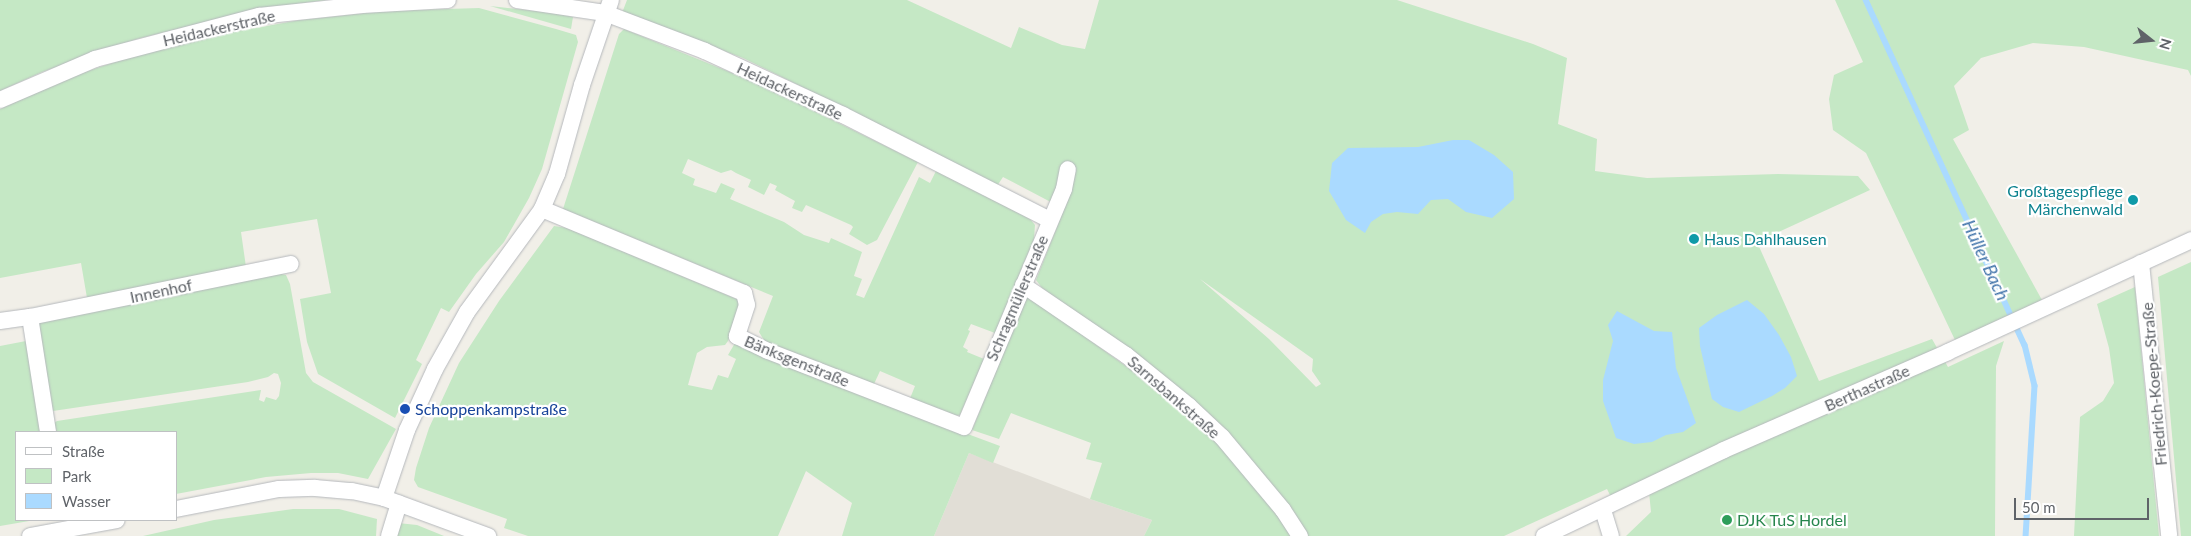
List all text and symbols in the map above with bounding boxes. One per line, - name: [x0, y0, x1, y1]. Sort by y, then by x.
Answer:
- street label: Heidackerstraße: [161, 6, 277, 50]
- north arrow: [2126, 15, 2176, 65]
- text: N: [2156, 37, 2176, 52]
- street label: Heidackerstraße: [734, 58, 846, 124]
- place label: Großtagespflege Märchenwald: [2007, 181, 2123, 219]
- marker: Großtagespflege Märchenwald: [2127, 194, 2139, 206]
- water label: Hüller Bach: [1958, 216, 2014, 304]
- place label: Haus Dahlhausen: [1704, 229, 1827, 249]
- street label: Schragmüllerstraße: [982, 232, 1052, 364]
- marker: Haus Dahlhausen: [1688, 233, 1700, 245]
- street label: Innenhof: [128, 275, 194, 307]
- street label: Friedrich-Koepe-Straße: [2137, 302, 2171, 466]
- street label: Bänksgenstraße: [742, 331, 852, 391]
- street label: Sarnsbankstraße: [1124, 352, 1224, 442]
- street label: Berthastraße: [1821, 361, 1913, 415]
- place label: Schoppenkampstraße: [415, 399, 567, 419]
- marker: Schoppenkampstraße: [399, 403, 411, 415]
- legend: [15, 431, 178, 521]
- text: Straße: [62, 442, 105, 460]
- text: Park: [62, 467, 91, 485]
- scale bar: [2016, 488, 2151, 520]
- text: Wasser: [62, 492, 111, 510]
- text: 50 m: [2022, 498, 2056, 516]
- place label: DJK TuS Hordel: [1737, 510, 1847, 530]
- marker: DJK TuS Hordel: [1721, 514, 1733, 526]

